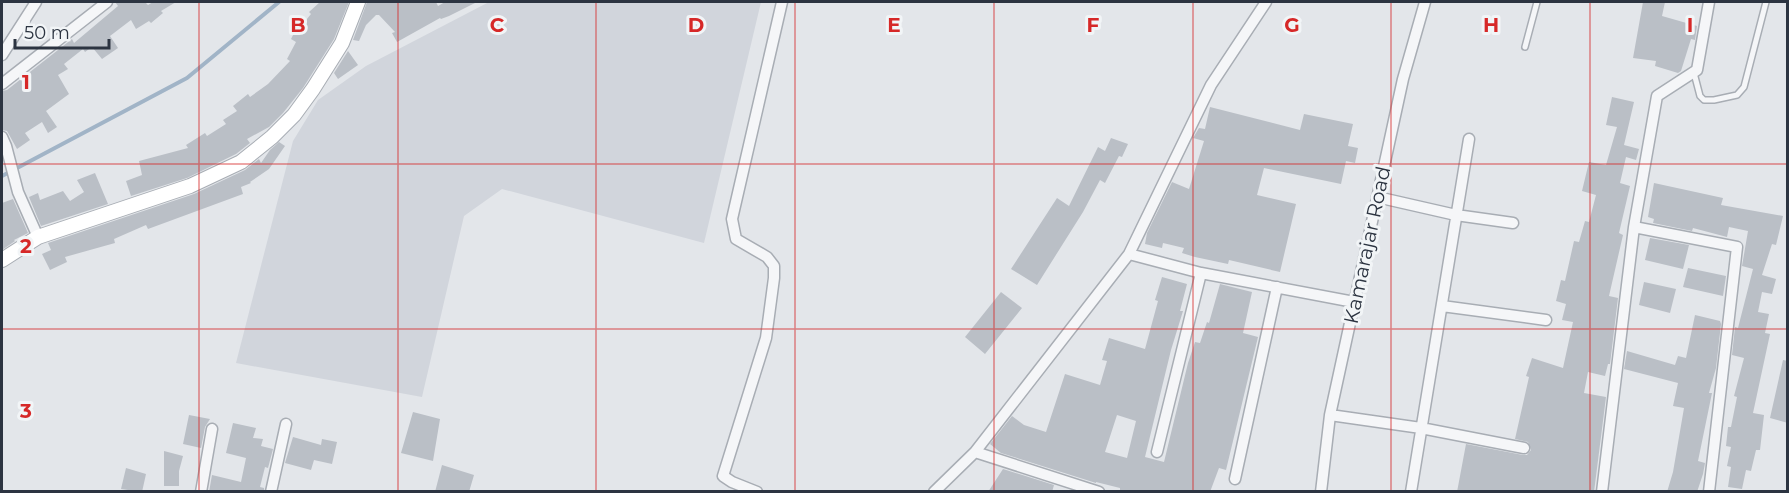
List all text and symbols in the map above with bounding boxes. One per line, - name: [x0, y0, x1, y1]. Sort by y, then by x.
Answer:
- scale bar: [15, 12, 110, 50]
- text: B: [290, 13, 306, 37]
- text: C: [490, 13, 505, 37]
- text: D: [688, 13, 704, 37]
- text: E: [887, 13, 901, 37]
- text: F: [1087, 13, 1100, 37]
- text: G: [1284, 13, 1300, 37]
- text: H: [1483, 13, 1499, 37]
- text: I: [1687, 13, 1693, 37]
- text: 50 m: [24, 22, 70, 44]
- text: 1: [22, 70, 30, 94]
- street label: Kamarajar Road: [1339, 164, 1395, 326]
- text: 2: [20, 234, 32, 258]
- text: 3: [19, 399, 32, 423]

